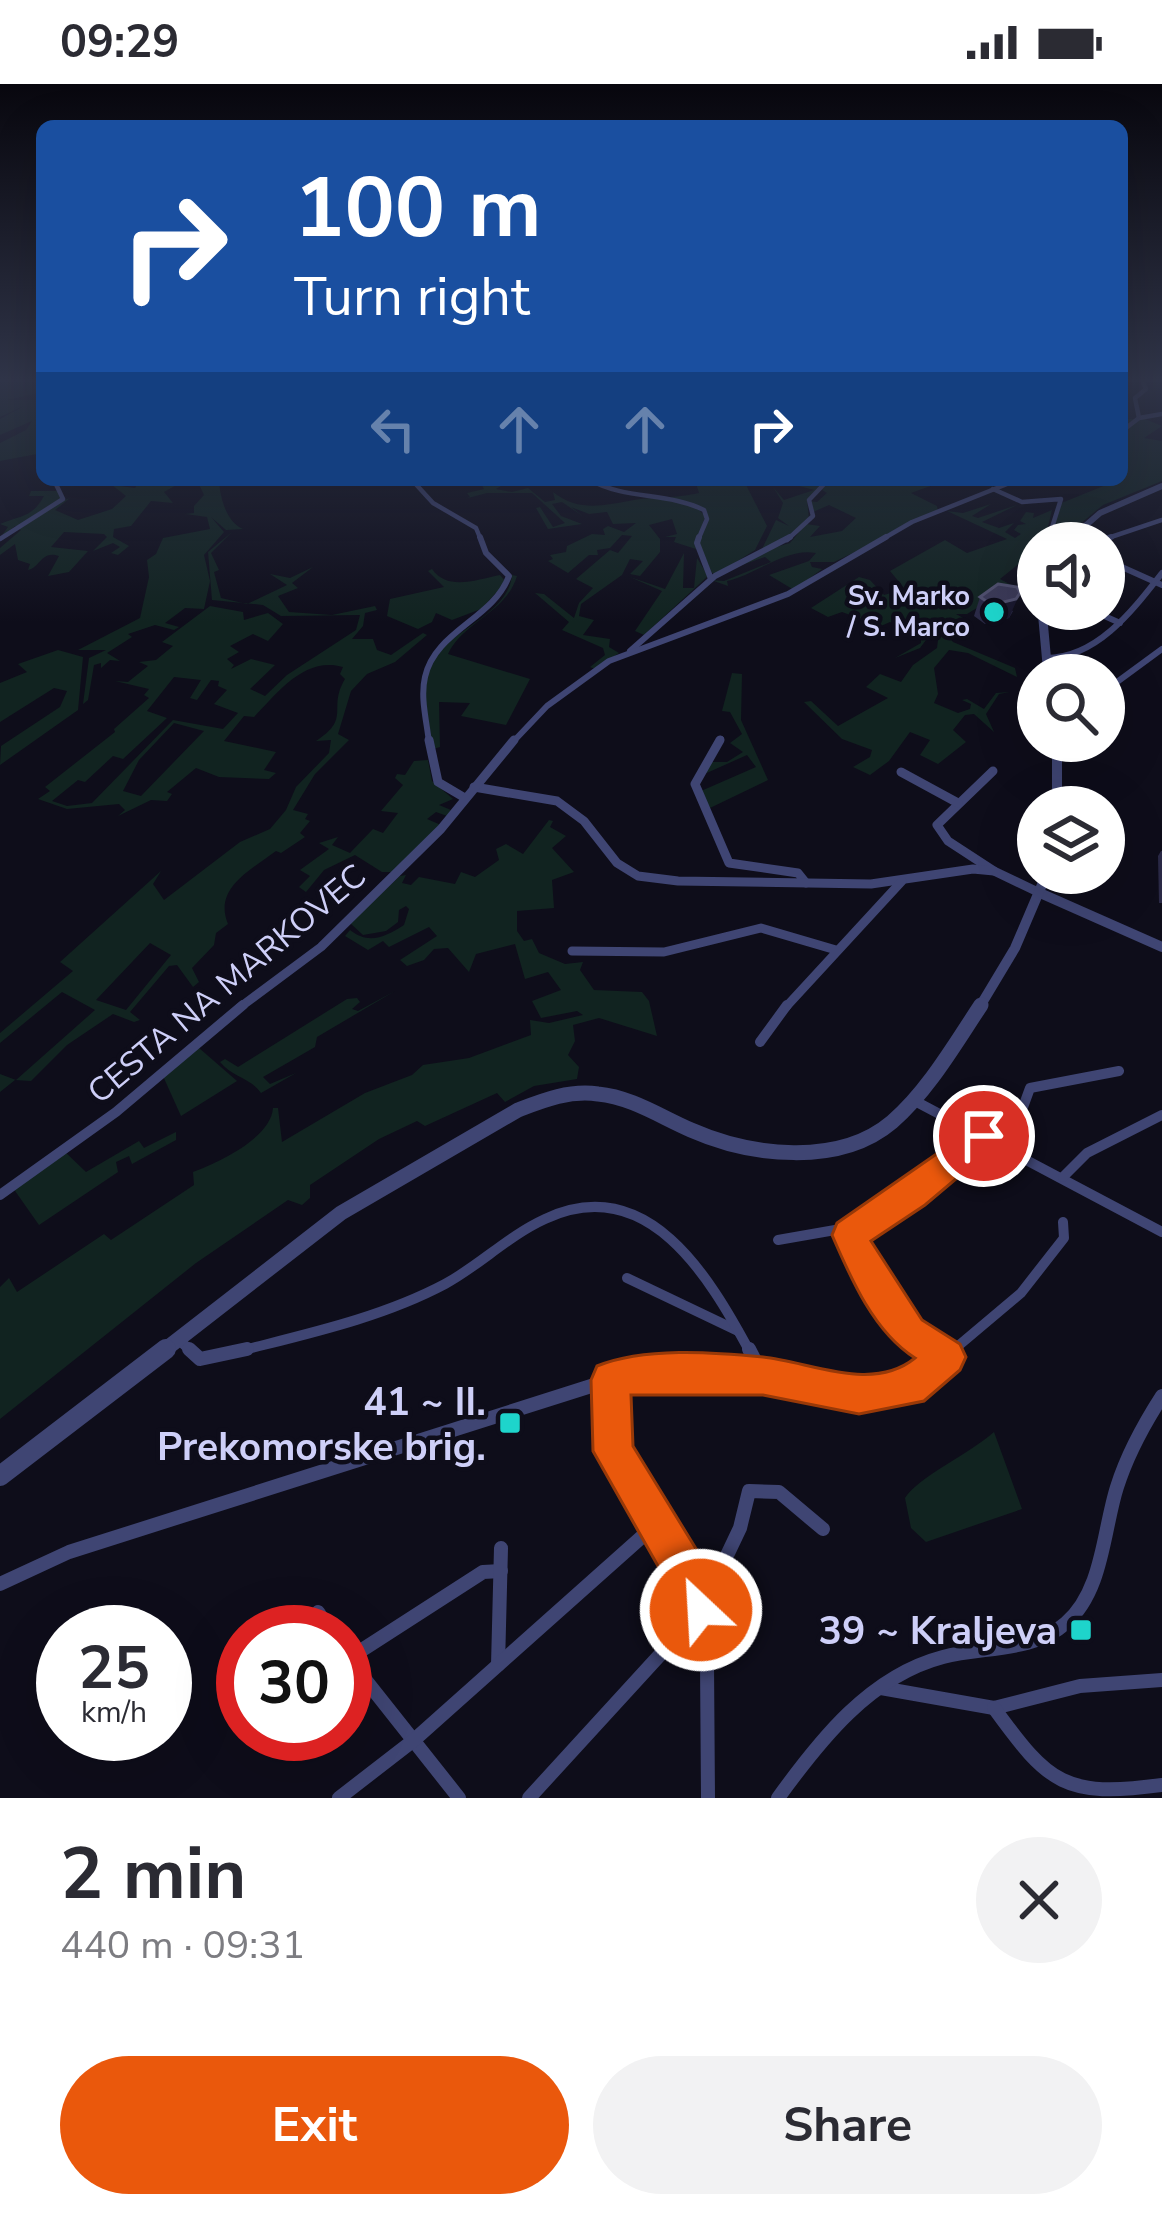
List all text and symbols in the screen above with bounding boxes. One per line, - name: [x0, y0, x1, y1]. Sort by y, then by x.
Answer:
- text: 09:29: [60, 12, 179, 73]
- text: 100 m: [294, 151, 542, 266]
- icon: right: [96, 168, 252, 324]
- text: Turn right: [294, 260, 530, 334]
- icon: left: [360, 396, 426, 462]
- icon: ahead: [486, 396, 552, 462]
- icon: ahead: [612, 396, 678, 462]
- icon: right: [738, 396, 804, 462]
- map controls: [1017, 522, 1125, 894]
- button: sound: [1017, 522, 1125, 630]
- place label: Sv. Marko / S. Marco: [846, 578, 970, 646]
- marker: Sv. Marko / S. Marco: [981, 599, 1007, 625]
- button: search: [1017, 654, 1125, 762]
- button: layers: [1017, 786, 1125, 894]
- street label: CESTA NA MARKOVEC: [78, 854, 376, 1114]
- pin: [933, 1085, 1035, 1187]
- icon: arrive: [951, 1103, 1017, 1169]
- place label: 41 ~ II. Prekomorske brig.: [157, 1376, 486, 1474]
- marker: 41 ~ II. Prekomorske brig.: [497, 1410, 523, 1436]
- position arrow: [638, 1547, 764, 1673]
- speed limit sign: 30: [216, 1605, 372, 1761]
- place label: 39 ~ Kraljeva: [819, 1605, 1057, 1658]
- marker: 39 ~ Kraljeva: [1068, 1617, 1094, 1643]
- text: 25: [78, 1627, 150, 1709]
- text: km/h: [81, 1692, 147, 1733]
- text: 2 min: [60, 1825, 246, 1923]
- button: close: [976, 1837, 1102, 1963]
- text: 440 m · 09:31: [60, 1919, 305, 1972]
- button: Exit: [60, 2056, 569, 2194]
- button: Share: [593, 2056, 1102, 2194]

